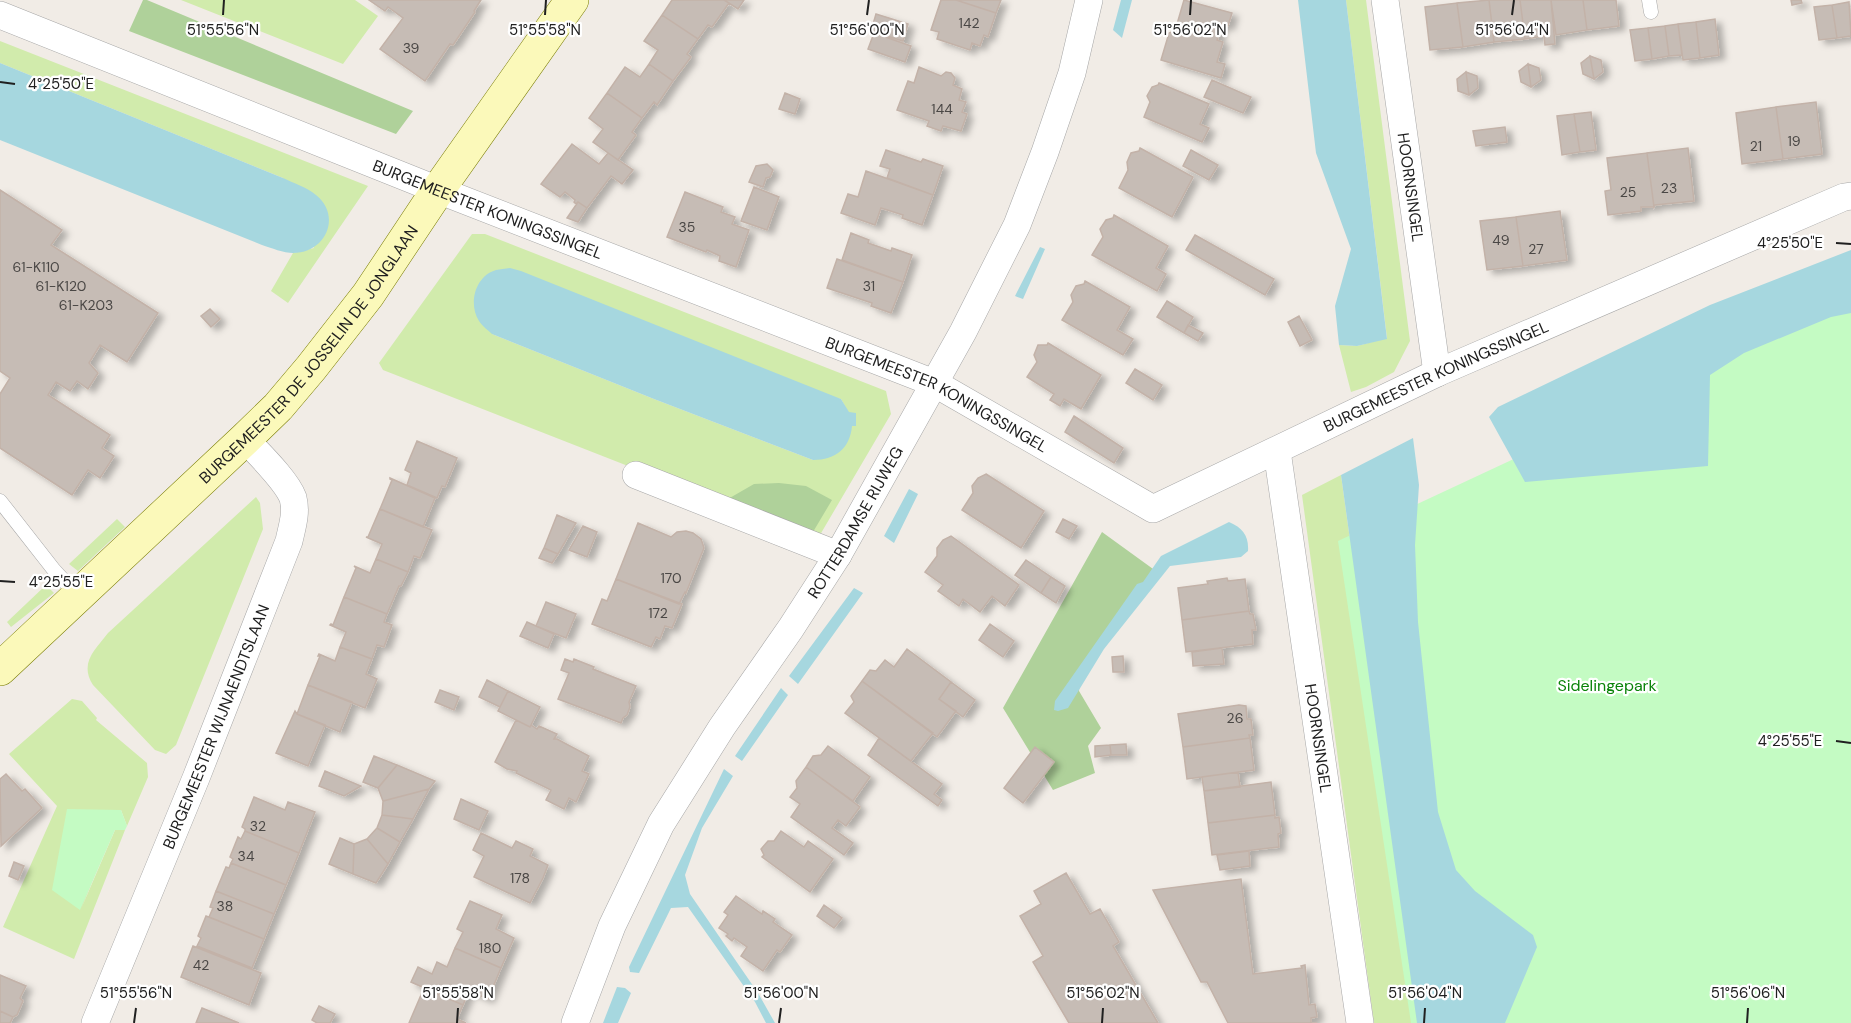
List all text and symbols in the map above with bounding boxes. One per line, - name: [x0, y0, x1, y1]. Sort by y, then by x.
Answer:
- house number: 142: [959, 14, 979, 32]
- text: 51°55'56"N: [187, 20, 259, 40]
- text: 51°55'58"N: [509, 20, 581, 40]
- text: 51°56'00"N: [829, 20, 905, 40]
- text: 51°56'02"N: [1153, 20, 1227, 40]
- text: 51°56'04"N: [1475, 20, 1549, 40]
- house number: 39: [403, 39, 420, 57]
- text: 4°25'50"E: [28, 74, 94, 94]
- house number: 144: [931, 100, 953, 118]
- street label: HOORNSINGEL: [1393, 131, 1429, 243]
- house number: 19: [1787, 132, 1801, 150]
- house number: 21: [1750, 137, 1762, 155]
- street label: BURGEMEESTER KONINGSSINGEL: [370, 155, 606, 264]
- house number: 23: [1661, 179, 1677, 197]
- house number: 25: [1620, 183, 1636, 201]
- house number: 35: [679, 218, 695, 236]
- street label: BURGEMEESTER DE JOSSELIN DE JONGLAAN: [194, 221, 422, 488]
- house number: 49: [1492, 231, 1510, 249]
- text: 4°25'50"E: [1757, 233, 1823, 253]
- house number: 27: [1528, 240, 1544, 258]
- house number: 61-K110: [12, 258, 60, 276]
- house number: 61-K120: [36, 277, 86, 295]
- house number: 31: [863, 277, 875, 295]
- house number: 61-K203: [59, 296, 113, 314]
- street label: BURGEMEESTER KONINGSSINGEL: [1320, 316, 1552, 437]
- street label: BURGEMEESTER KONINGSSINGEL: [822, 331, 1052, 457]
- street label: ROTTERDAMSE RIJWEG: [802, 442, 907, 602]
- house number: 170: [660, 569, 682, 587]
- text: 4°25'55"E: [29, 572, 93, 592]
- street label: BURGEMEESTER WIJNAENDTSLAAN: [157, 601, 274, 852]
- house number: 172: [648, 604, 668, 622]
- park label: Sidelingepark: [1557, 675, 1657, 696]
- street label: HOORNSINGEL: [1300, 682, 1337, 794]
- house number: 26: [1227, 709, 1243, 727]
- text: 4°25'55"E: [1758, 731, 1822, 751]
- house number: 32: [250, 817, 266, 835]
- house number: 34: [238, 847, 255, 865]
- house number: 178: [510, 869, 530, 887]
- house number: 38: [217, 897, 233, 915]
- house number: 180: [479, 939, 501, 957]
- house number: 42: [193, 956, 209, 974]
- text: 51°55'56"N: [100, 983, 172, 1003]
- text: 51°55'58"N: [422, 983, 494, 1003]
- text: 51°56'00"N: [743, 983, 819, 1003]
- text: 51°56'02"N: [1066, 983, 1140, 1003]
- text: 51°56'04"N: [1388, 983, 1462, 1003]
- text: 51°56'06"N: [1711, 983, 1785, 1003]

